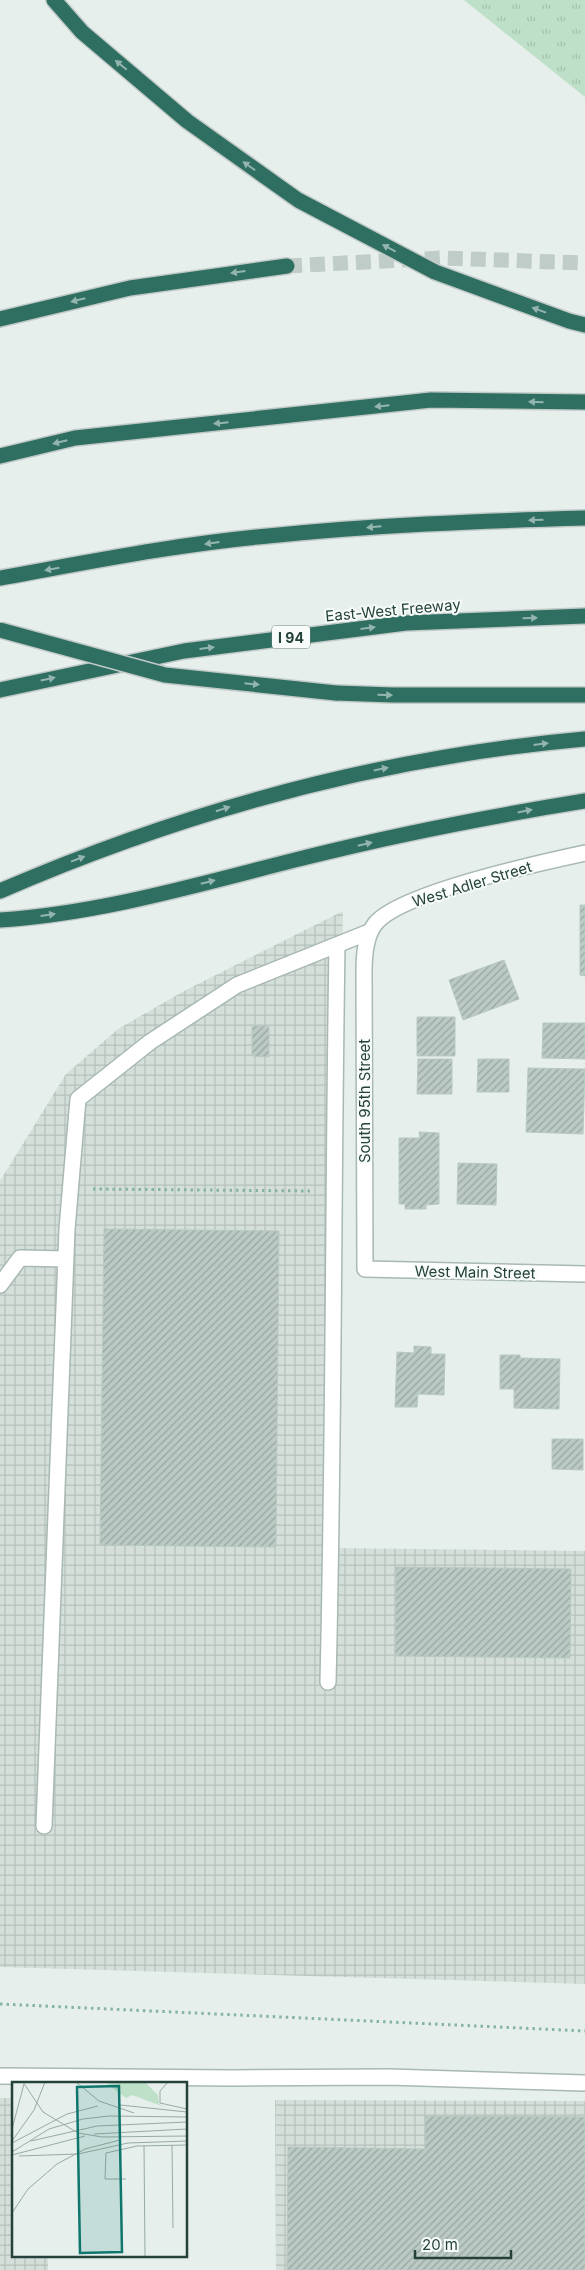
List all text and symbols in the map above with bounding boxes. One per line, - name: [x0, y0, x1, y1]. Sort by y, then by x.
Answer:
- one-way arrow: [115, 60, 128, 71]
- one-way arrow: [243, 160, 256, 171]
- one-way arrow: [381, 244, 396, 252]
- one-way arrow: [230, 269, 246, 277]
- one-way arrow: [71, 296, 86, 304]
- one-way arrow: [531, 306, 546, 313]
- one-way arrow: [528, 398, 544, 406]
- one-way arrow: [374, 402, 390, 410]
- one-way arrow: [213, 419, 229, 427]
- one-way arrow: [52, 438, 67, 446]
- one-way arrow: [528, 516, 544, 524]
- one-way arrow: [366, 523, 382, 531]
- one-way arrow: [204, 539, 220, 547]
- one-way arrow: [44, 565, 60, 573]
- street label: East-West Freeway: [325, 595, 462, 625]
- one-way arrow: [523, 614, 539, 622]
- one-way arrow: [361, 624, 377, 632]
- road number: I 94: [272, 626, 310, 649]
- one-way arrow: [199, 644, 215, 652]
- one-way arrow: [40, 675, 55, 683]
- one-way arrow: [245, 680, 261, 688]
- one-way arrow: [377, 691, 393, 699]
- one-way arrow: [533, 740, 549, 748]
- one-way arrow: [373, 765, 389, 773]
- one-way arrow: [216, 804, 231, 812]
- one-way arrow: [517, 807, 533, 815]
- one-way arrow: [358, 839, 374, 847]
- one-way arrow: [70, 855, 85, 862]
- street label: West Adler Street: [410, 857, 534, 911]
- one-way arrow: [200, 878, 215, 886]
- one-way arrow: [41, 910, 57, 918]
- street label: South 95th Street: [355, 1039, 374, 1163]
- street label: West Main Street: [414, 1261, 536, 1283]
- inset map: [12, 2082, 188, 2258]
- scale bar: [415, 2228, 511, 2260]
- text: 20 m: [422, 2235, 458, 2254]

